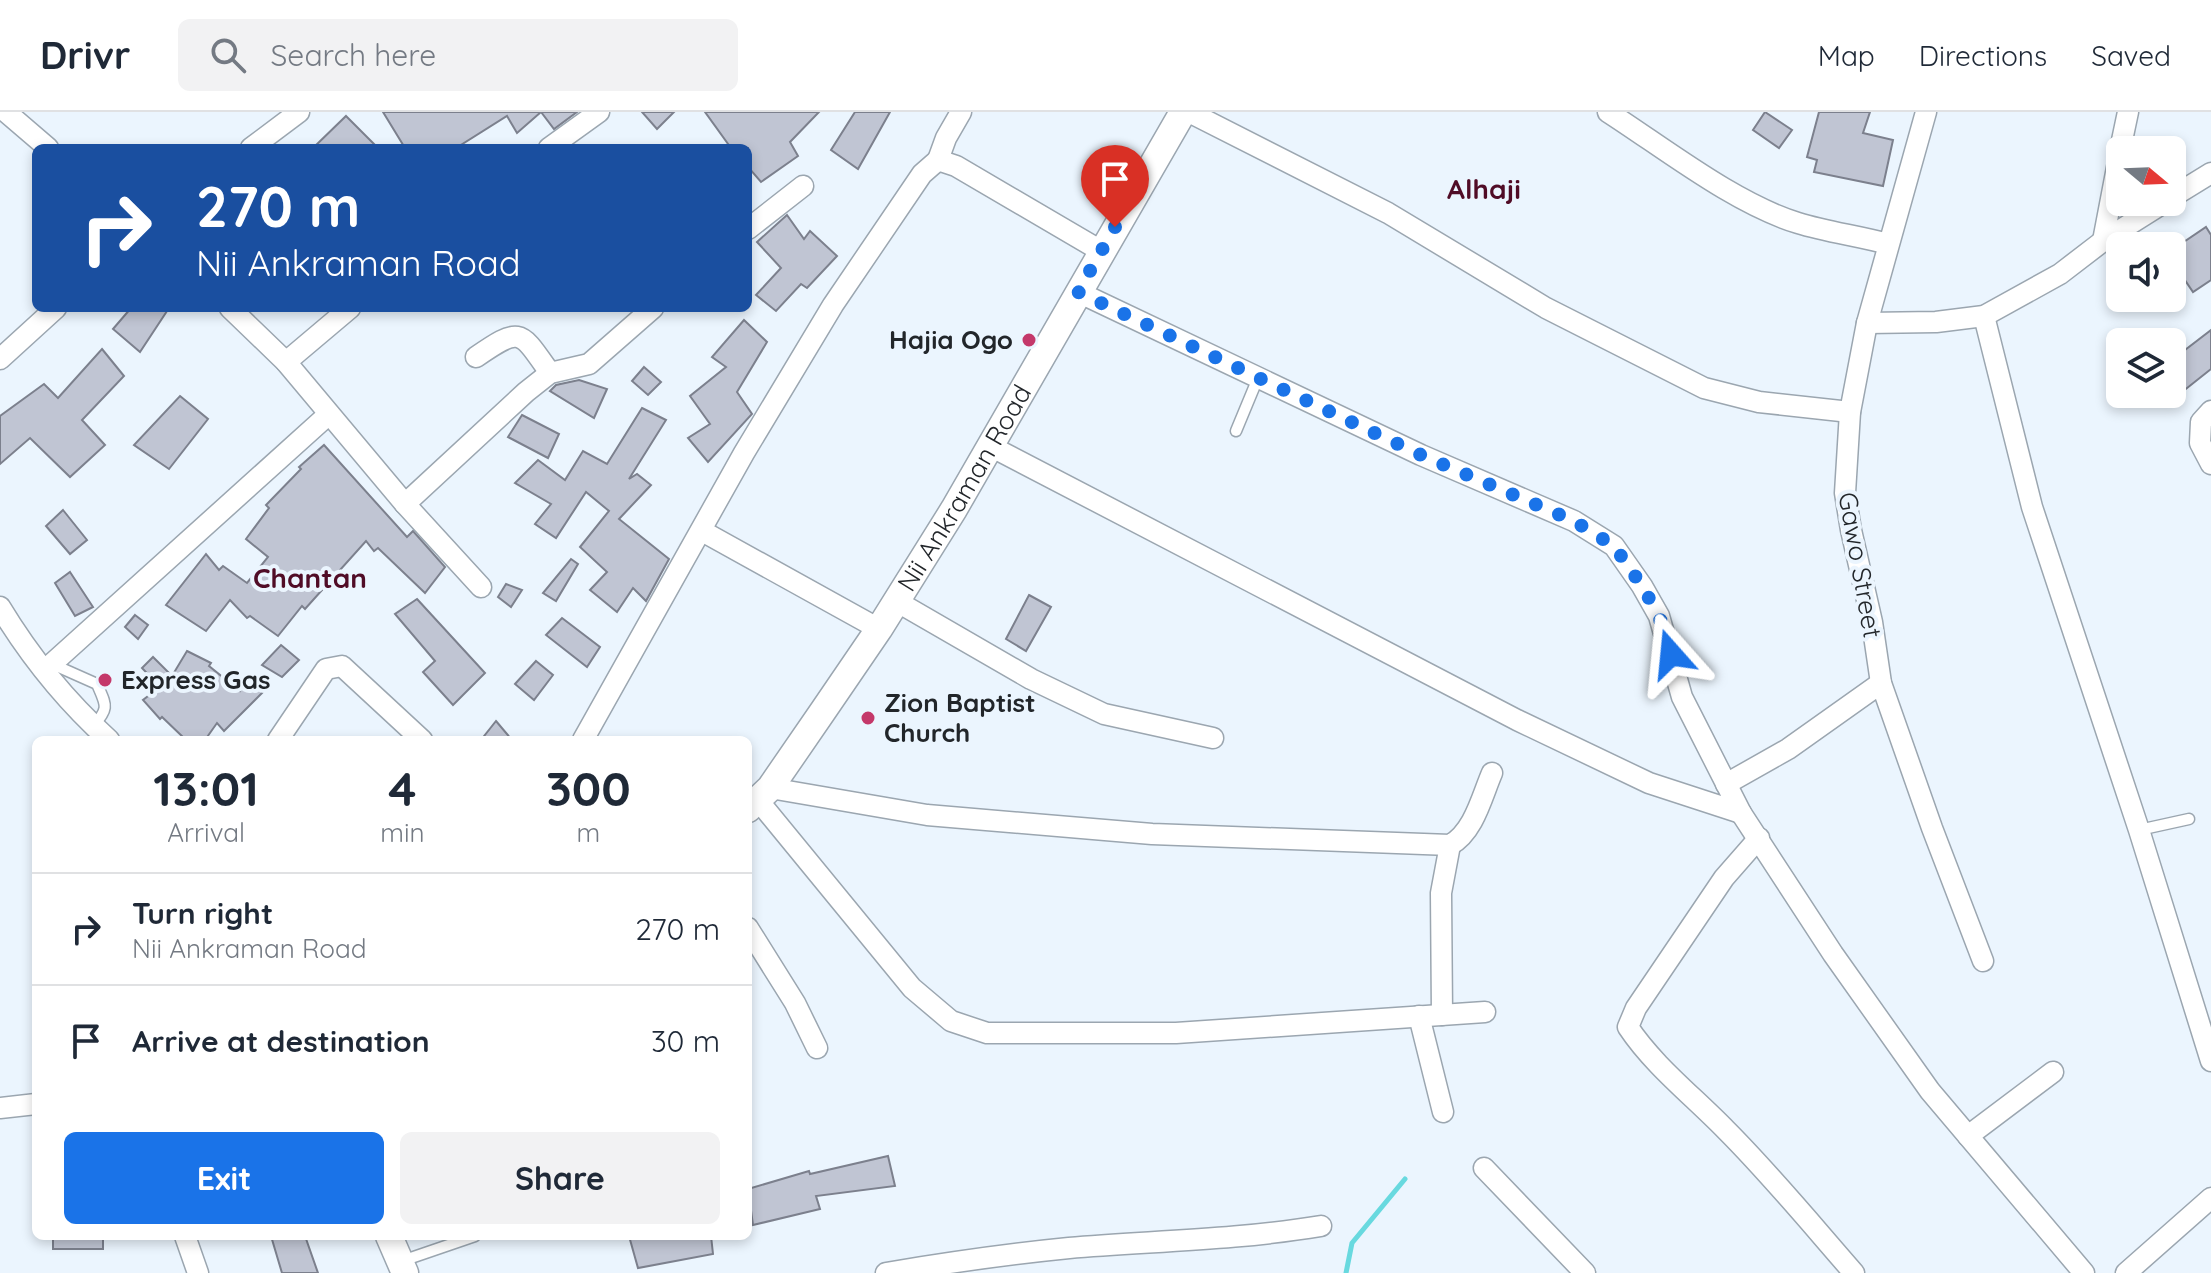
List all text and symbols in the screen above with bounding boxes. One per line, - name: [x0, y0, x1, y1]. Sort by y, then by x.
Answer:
- search box: [178, 19, 738, 91]
- text: Drivr: [40, 31, 130, 79]
- icon: search: [206, 33, 250, 77]
- text: Search here: [270, 36, 436, 74]
- text: Map: [1818, 38, 1875, 73]
- text: Directions: [1919, 38, 2047, 73]
- text: Saved: [2091, 38, 2171, 73]
- north arrow: [2106, 136, 2186, 216]
- map controls: [2106, 136, 2186, 408]
- pin: [1081, 145, 1149, 227]
- icon: arrive: [1093, 157, 1137, 201]
- text: 270 m: [196, 171, 360, 241]
- district label: Alhaji: [1447, 171, 1521, 206]
- icon: right: [64, 176, 168, 280]
- button: sound: [2106, 232, 2186, 312]
- text: Nii Ankraman Road: [196, 240, 521, 285]
- place label: Hajia Ogo: [889, 323, 1013, 356]
- button: layers: [2106, 328, 2186, 408]
- marker: Hajia Ogo: [1020, 331, 1038, 349]
- street label: Nii Ankraman Road: [890, 379, 1038, 597]
- street label: Gawo Street: [1831, 489, 1890, 640]
- district label: Chantan: [253, 560, 367, 595]
- position arrow: [1629, 612, 1713, 696]
- place label: Express Gas: [121, 663, 271, 696]
- marker: Express Gas: [96, 671, 114, 689]
- place label: Zion Baptist Church: [884, 686, 1036, 749]
- marker: Zion Baptist Church: [859, 709, 877, 727]
- text: 13:01: [153, 758, 259, 818]
- text: 4: [388, 758, 417, 818]
- text: 300: [546, 758, 631, 818]
- text: Arrival: [167, 816, 245, 849]
- text: min: [380, 816, 425, 849]
- text: m: [576, 816, 600, 849]
- text: Turn right: [132, 894, 273, 932]
- icon: right: [64, 907, 108, 951]
- text: 270 m: [635, 910, 720, 948]
- text: Nii Ankraman Road: [132, 932, 366, 965]
- icon: arrive: [64, 1019, 108, 1063]
- text: Arrive at destination: [132, 1022, 430, 1060]
- text: 30 m: [651, 1022, 720, 1060]
- button: Exit: [64, 1132, 384, 1224]
- button: Share: [400, 1132, 720, 1224]

